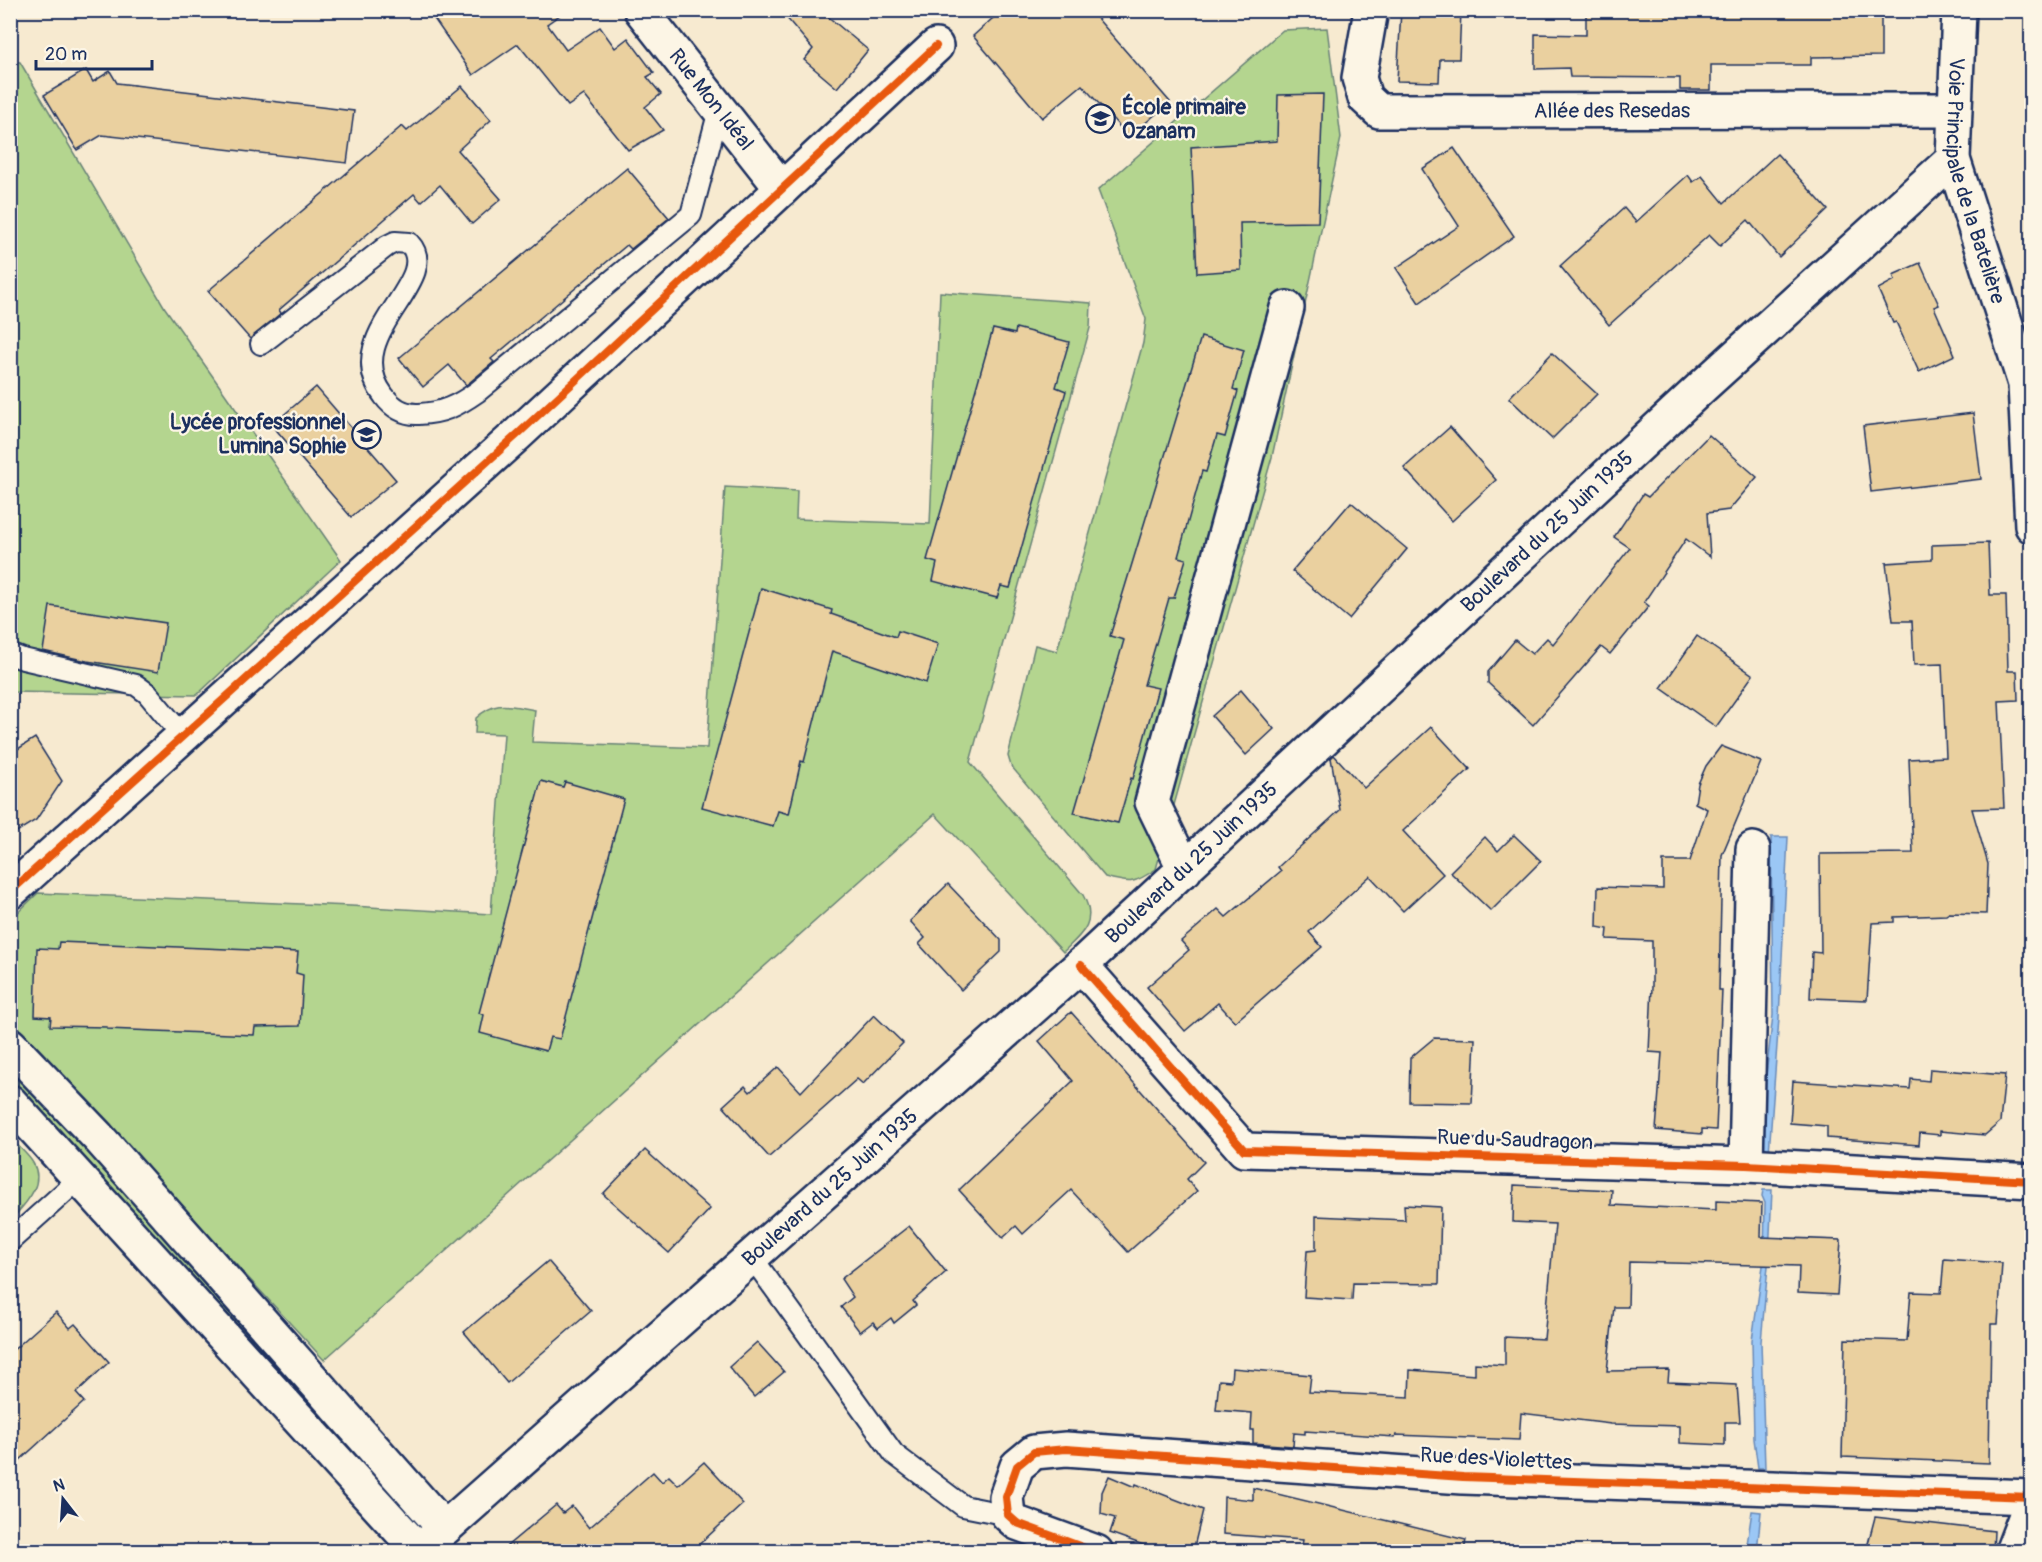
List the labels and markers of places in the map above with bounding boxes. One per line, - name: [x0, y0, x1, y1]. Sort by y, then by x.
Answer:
- place label: École primaire Ozanam: [1122, 93, 1246, 145]
- school or university icon: École primaire Ozanam: [1085, 103, 1117, 135]
- place label: Lycée professionnel Lumina Sophie: [170, 409, 347, 460]
- school or university icon: Lycée professionnel Lumina Sophie: [351, 418, 383, 450]

